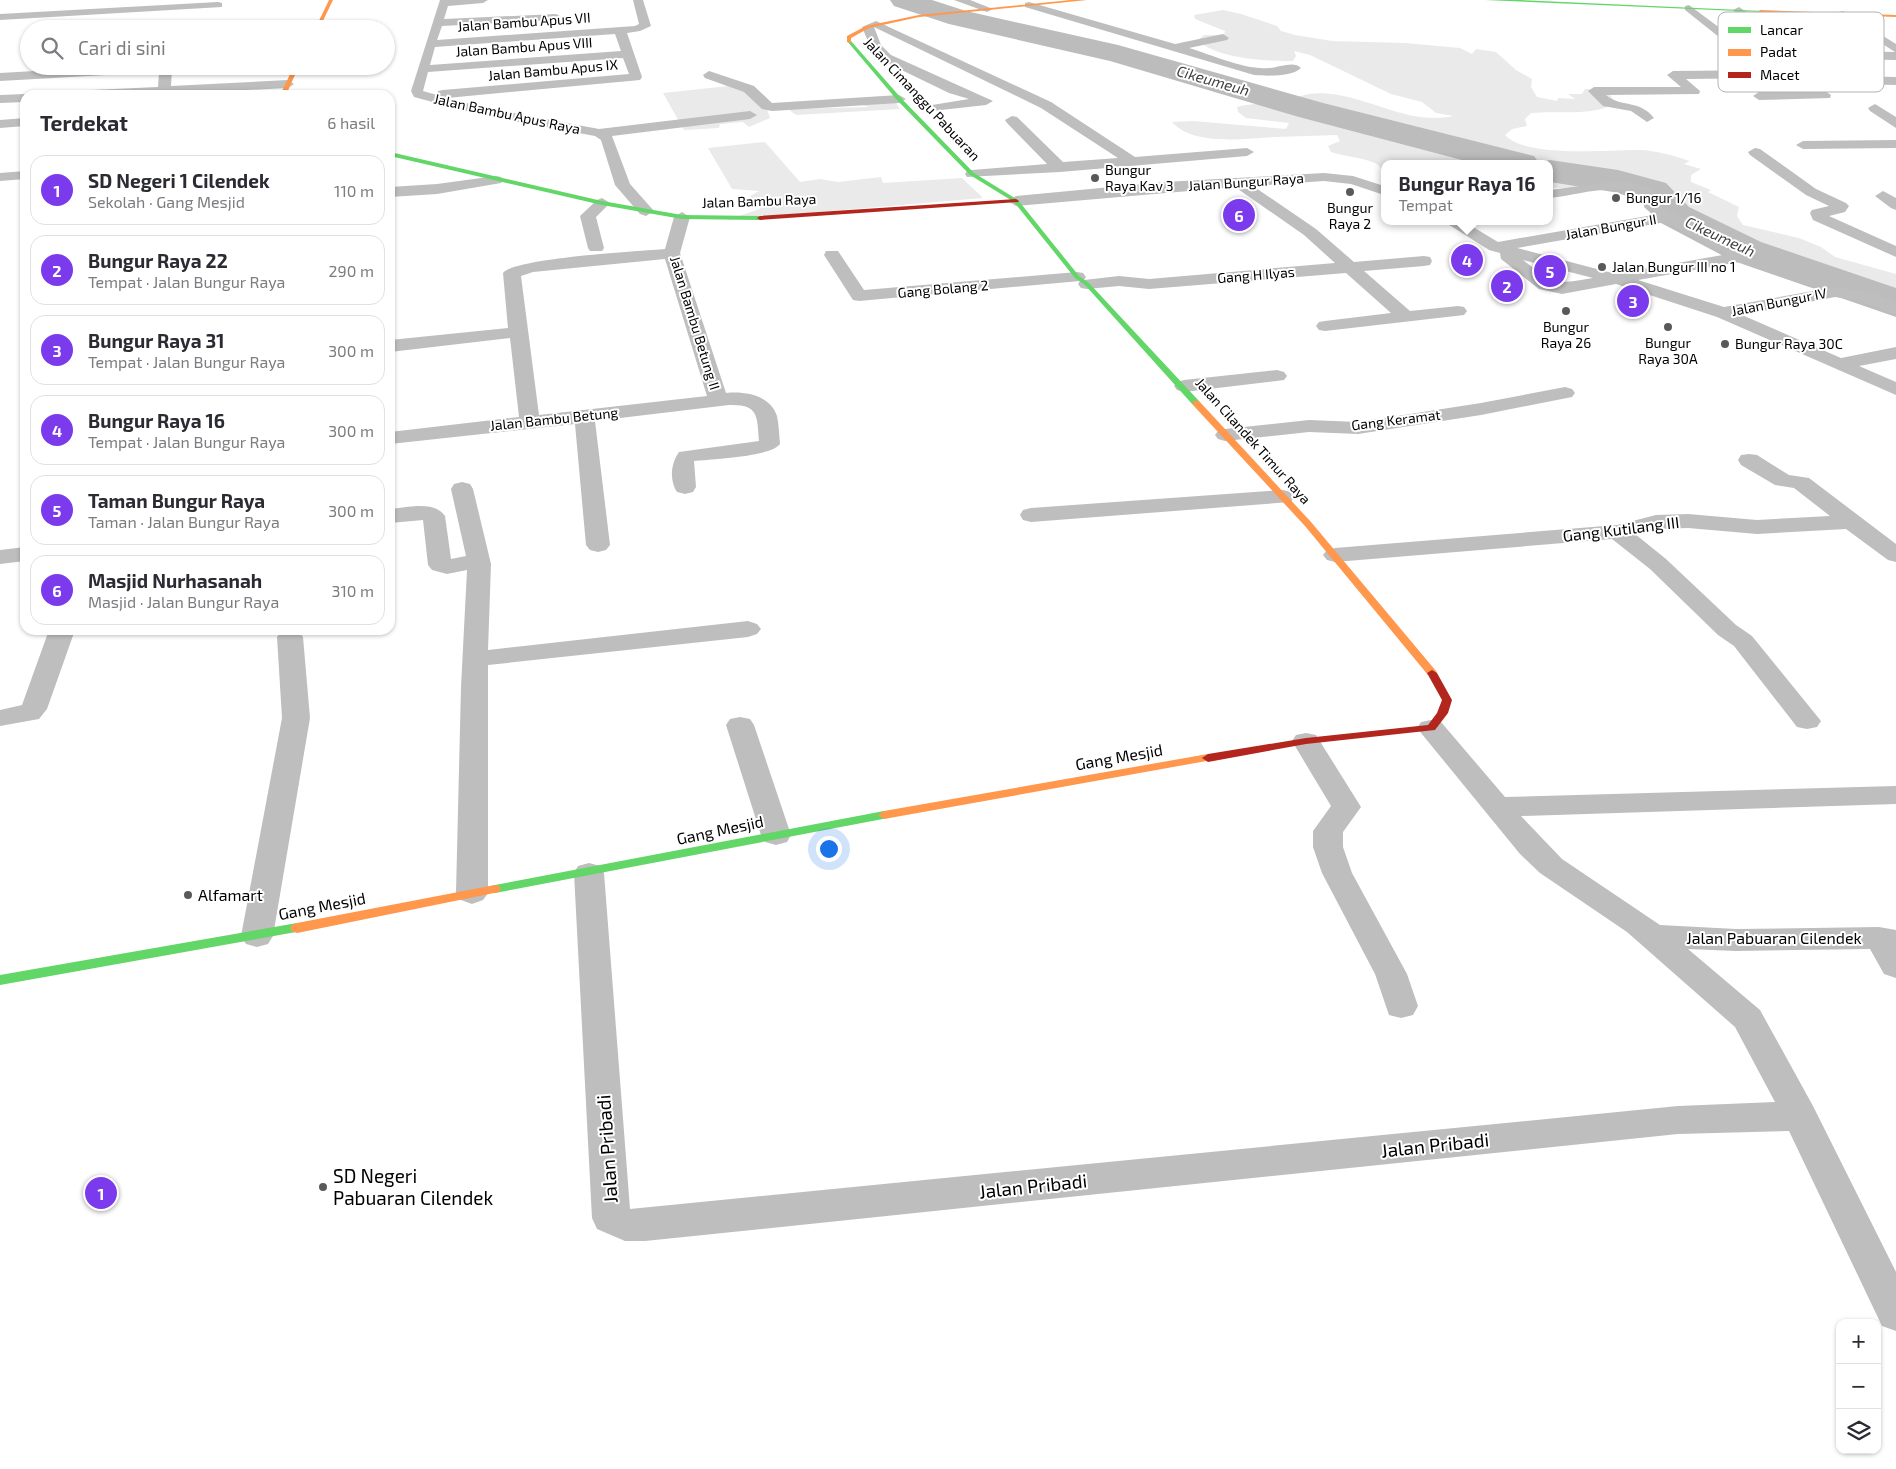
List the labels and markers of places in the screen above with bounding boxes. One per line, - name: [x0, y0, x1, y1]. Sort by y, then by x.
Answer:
- place label: Bungur Raya Kav 3: [1105, 161, 1173, 194]
- marker: Bungur Raya Kav 3: [1089, 172, 1101, 184]
- marker: Bungur Raya 2: [1344, 186, 1356, 198]
- place label: Bungur 1/16: [1626, 189, 1701, 206]
- marker: Bungur 1/16: [1610, 192, 1622, 204]
- pin: 6: [1223, 196, 1255, 234]
- place label: Bungur Raya 2: [1327, 199, 1373, 232]
- pin: 4: [1451, 241, 1483, 279]
- pin: 5: [1534, 252, 1566, 290]
- place label: Jalan Bungur III no 1: [1612, 258, 1735, 275]
- marker: Jalan Bungur III no 1: [1596, 261, 1608, 273]
- pin: 2: [1491, 267, 1523, 305]
- pin: 3: [1617, 282, 1649, 320]
- marker: Bungur Raya 26: [1560, 305, 1572, 317]
- place label: Bungur Raya 26: [1541, 318, 1591, 351]
- marker: Bungur Raya 30A: [1662, 321, 1674, 333]
- place label: Bungur Raya 30A: [1638, 334, 1698, 367]
- place label: Bungur Raya 30C: [1735, 335, 1843, 352]
- marker: Bungur Raya 30C: [1719, 338, 1731, 350]
- place label: Alfamart: [198, 885, 263, 904]
- marker: Alfamart: [182, 889, 194, 901]
- place label: SD Negeri Pabuaran Cilendek: [333, 1164, 493, 1209]
- pin: 1: [85, 1174, 117, 1212]
- marker: SD Negeri Pabuaran Cilendek: [317, 1181, 329, 1193]

